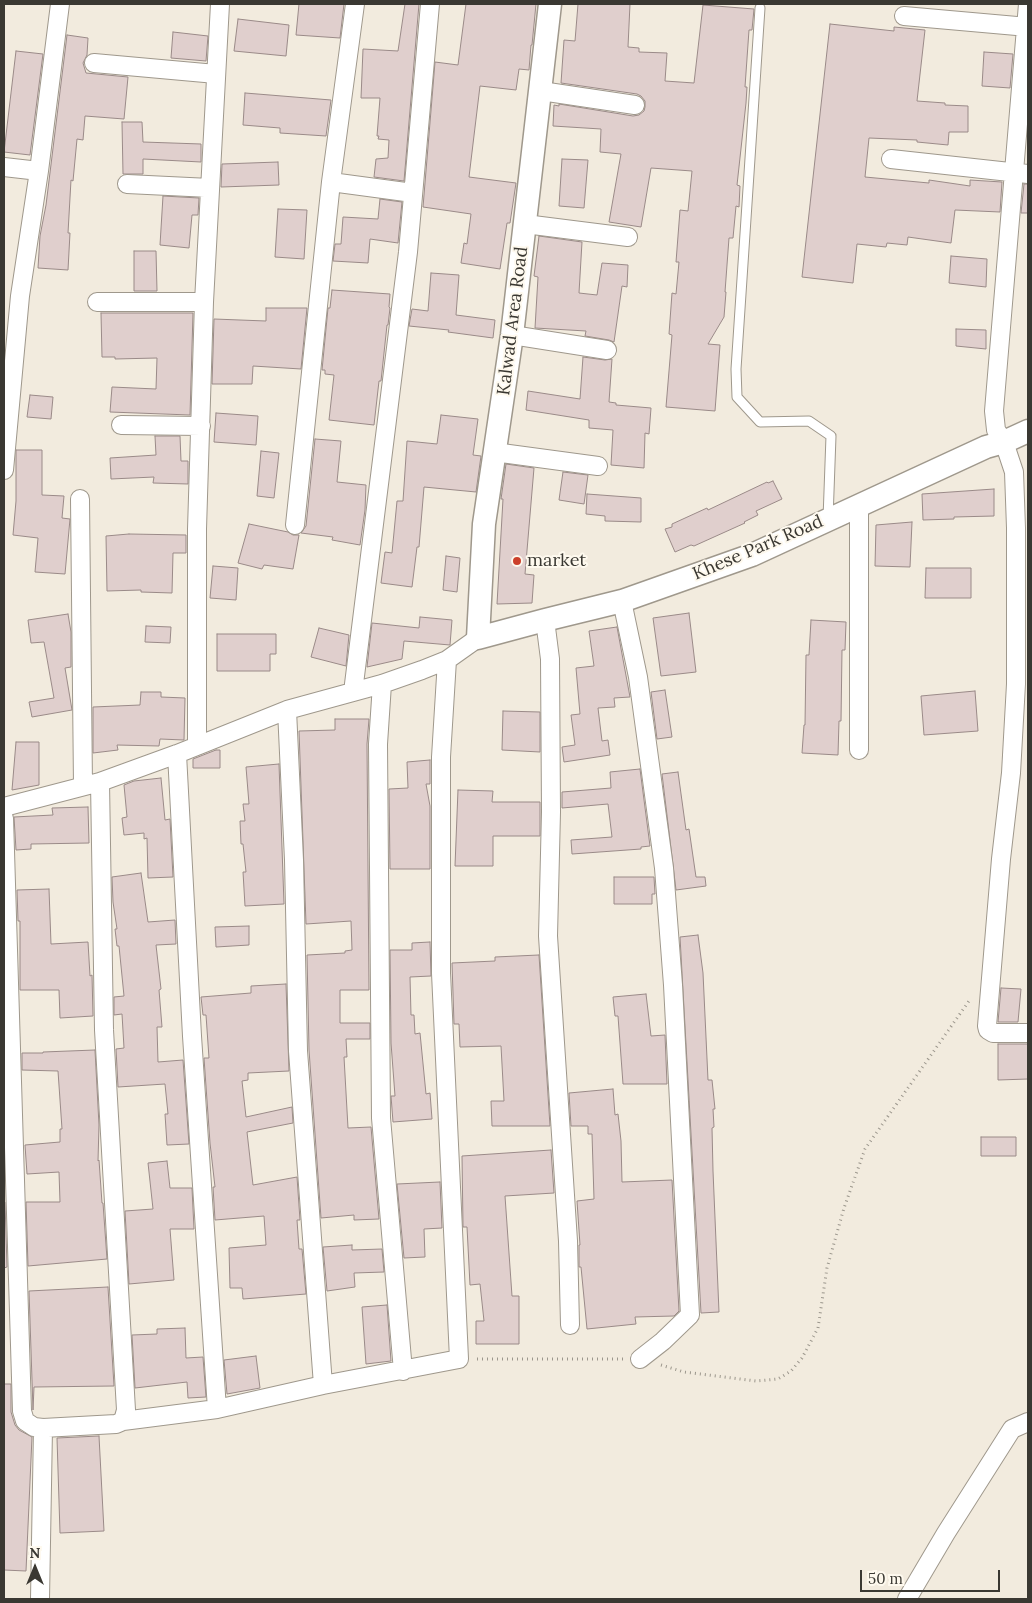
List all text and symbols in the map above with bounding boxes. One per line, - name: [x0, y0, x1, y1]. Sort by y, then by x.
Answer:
- street label: Kalwad Area Road: [493, 245, 533, 397]
- street label: Khese Park Road: [690, 511, 826, 585]
- place label: market: [527, 550, 586, 572]
- marker: market: [511, 555, 523, 567]
- north arrow: [10, 1543, 60, 1593]
- text: N: [30, 1544, 40, 1562]
- scale bar: [862, 1560, 1002, 1592]
- text: 50 m: [868, 1569, 903, 1588]

